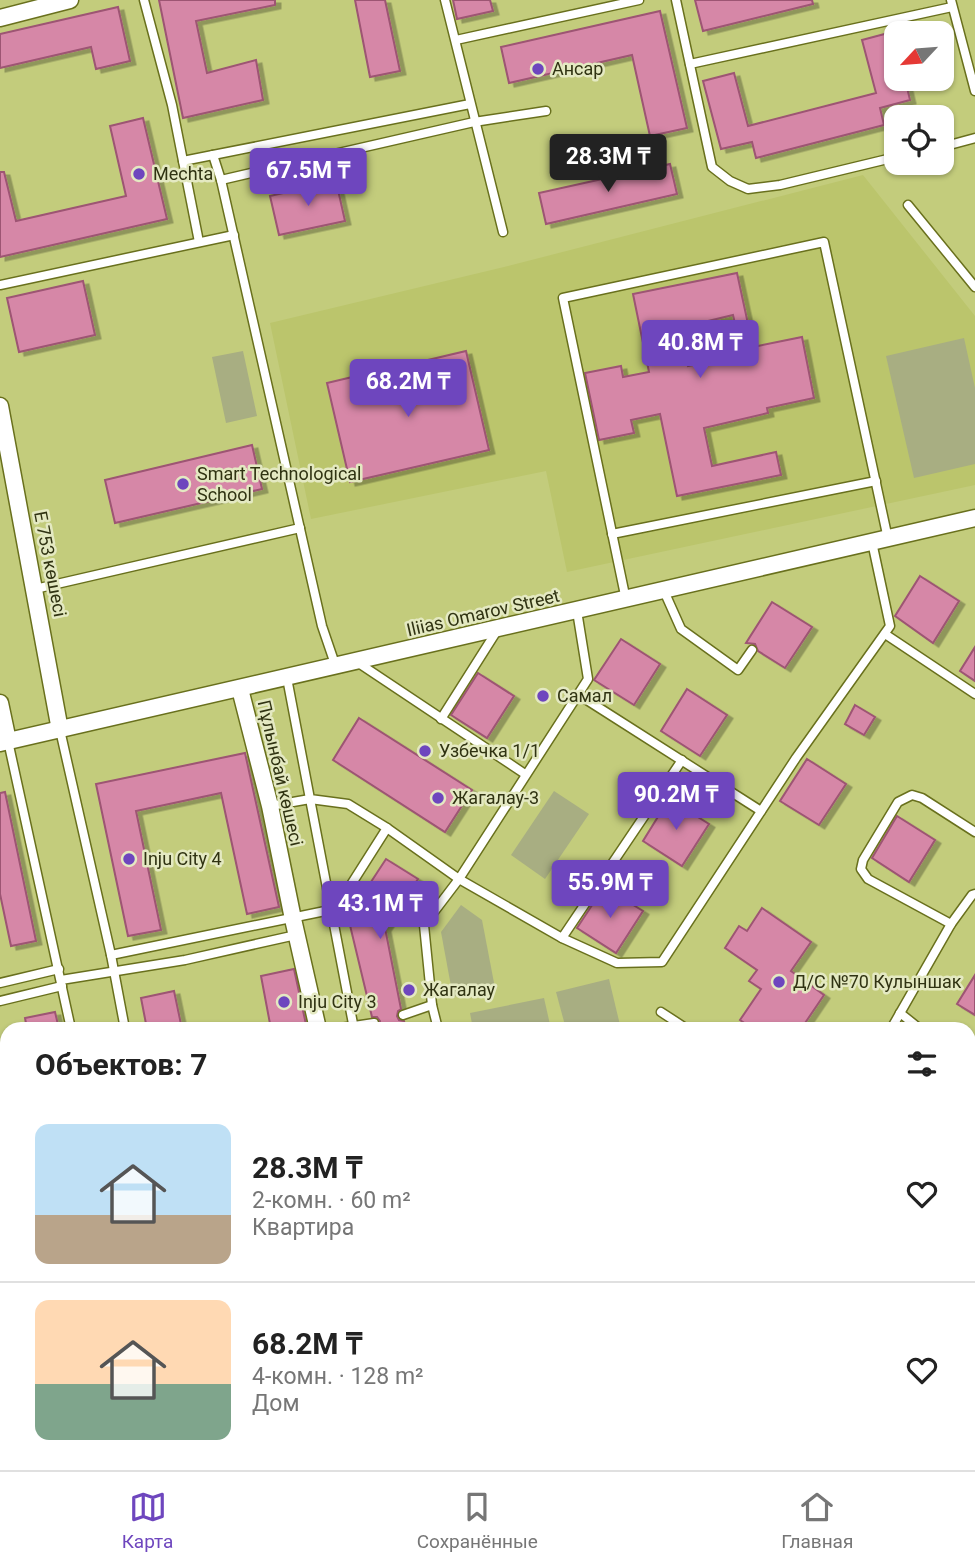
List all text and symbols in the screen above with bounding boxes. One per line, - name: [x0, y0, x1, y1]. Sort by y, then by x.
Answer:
- north arrow: [884, 21, 954, 91]
- map controls: [884, 21, 954, 175]
- place label: Ансар: [552, 58, 603, 79]
- marker: Ансар: [530, 61, 546, 77]
- button: locate: [884, 105, 954, 175]
- pin: 28.3M ₸: [543, 134, 673, 194]
- text: 28.3M ₸: [566, 143, 650, 170]
- pin: 67.5M ₸: [243, 148, 373, 208]
- text: 67.5M ₸: [266, 157, 350, 184]
- place label: Mechta: [153, 163, 213, 184]
- marker: Mechta: [131, 166, 147, 182]
- pin: 40.8M ₸: [635, 320, 765, 380]
- text: 40.8M ₸: [658, 329, 742, 356]
- pin: 68.2M ₸: [343, 360, 473, 419]
- text: 68.2M ₸: [366, 368, 450, 395]
- place label: Smart Technological School: [197, 463, 361, 505]
- marker: Smart Technological School: [175, 476, 191, 492]
- street label: Е 753 көшесі: [30, 509, 71, 619]
- street label: Iliias Omarov Street: [404, 585, 561, 640]
- place label: Самал: [557, 685, 612, 706]
- marker: Самал: [535, 688, 551, 704]
- street label: Пұлынбай көшесі: [254, 698, 307, 848]
- place label: Узбечка 1/1: [439, 740, 540, 761]
- marker: Узбечка 1/1: [417, 743, 433, 759]
- pin: 90.2M ₸: [611, 772, 741, 832]
- text: 90.2M ₸: [634, 781, 718, 808]
- place label: Жагалау-3: [452, 787, 539, 808]
- marker: Жагалау-3: [430, 790, 446, 806]
- place label: Inju City 4: [143, 848, 222, 869]
- marker: Inju City 4: [121, 851, 137, 867]
- pin: 55.9M ₸: [545, 860, 675, 920]
- text: 55.9M ₸: [568, 869, 652, 896]
- pin: 43.1M ₸: [315, 881, 445, 941]
- text: 43.1M ₸: [338, 890, 422, 917]
- place label: Д/С №70 Кулыншак: [793, 971, 962, 992]
- marker: Д/С №70 Кулыншак: [771, 974, 787, 990]
- place label: Жагалау: [423, 979, 496, 1000]
- marker: Жагалау: [401, 982, 417, 998]
- place label: Inju City 3: [298, 991, 377, 1012]
- marker: Inju City 3: [276, 994, 292, 1010]
- icon: filters: [903, 1045, 941, 1083]
- text: Объектов: 7: [35, 1047, 207, 1082]
- text: 28.3M ₸: [252, 1150, 362, 1185]
- icon: home: [91, 1152, 175, 1236]
- icon: heart: [903, 1175, 941, 1213]
- text: 2-комн. · 60 m²: [252, 1187, 411, 1214]
- text: Квартира: [252, 1214, 354, 1241]
- text: 68.2M ₸: [252, 1326, 362, 1361]
- icon: home: [91, 1328, 175, 1412]
- icon: heart: [903, 1351, 941, 1389]
- text: 4-комн. · 128 m²: [252, 1363, 424, 1390]
- text: Дом: [252, 1390, 299, 1417]
- tab: Карта: [122, 1488, 173, 1553]
- tab: Сохранённые: [417, 1488, 538, 1553]
- tab: Главная: [781, 1488, 853, 1553]

